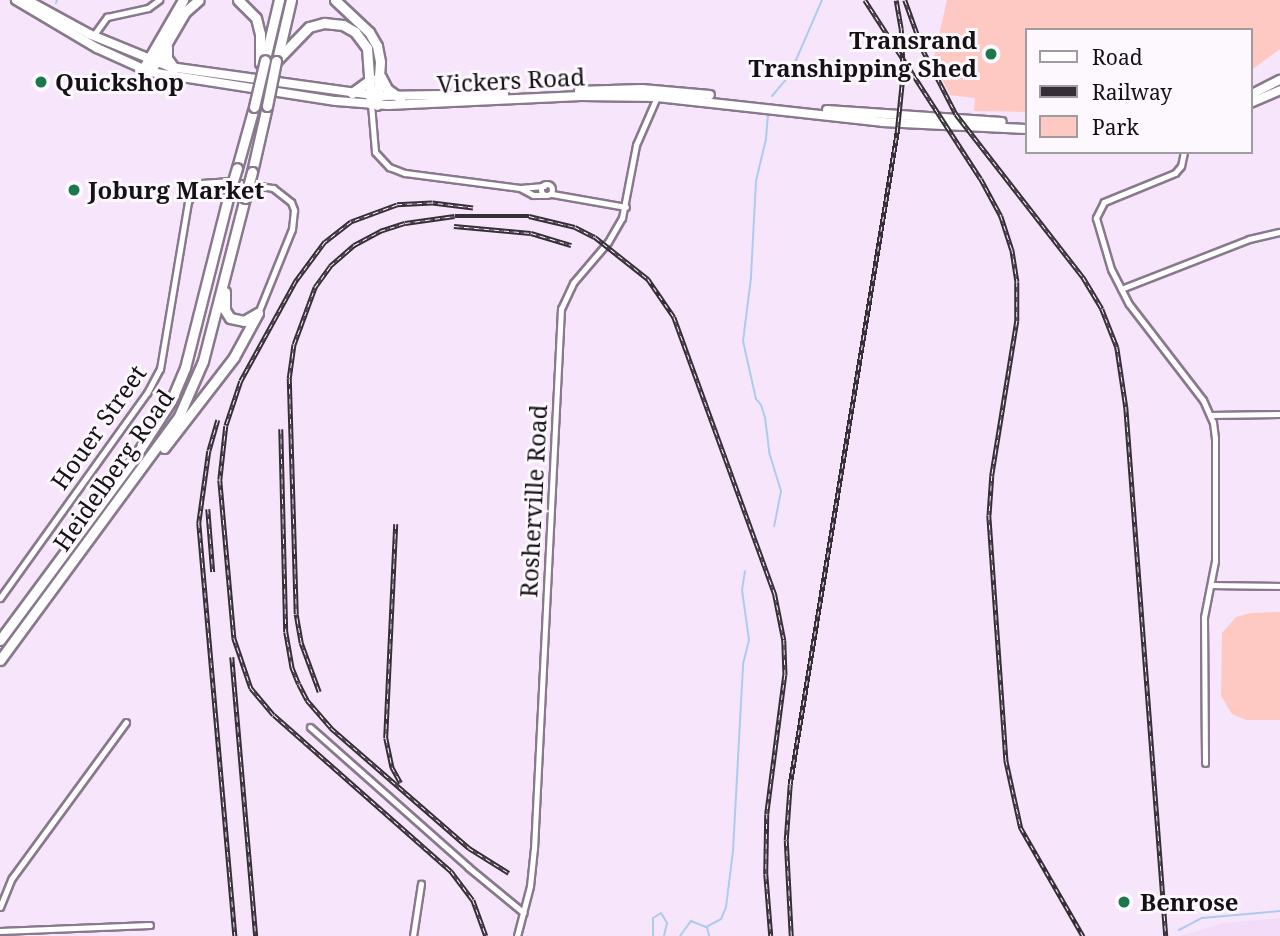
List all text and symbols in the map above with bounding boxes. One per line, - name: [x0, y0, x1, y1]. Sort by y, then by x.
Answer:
- place label: Transrand Transhipping Shed: [749, 26, 977, 82]
- legend: [1024, 28, 1252, 154]
- text: Road: [1092, 43, 1143, 71]
- marker: Transrand Transhipping Shed: [983, 46, 999, 62]
- street label: Vickers Road: [436, 62, 586, 98]
- place label: Quickshop: [55, 68, 184, 96]
- marker: Quickshop: [33, 74, 49, 90]
- text: Railway: [1092, 78, 1172, 106]
- text: Park: [1092, 113, 1139, 141]
- place label: Joburg Market: [88, 176, 264, 204]
- marker: Joburg Market: [66, 182, 82, 198]
- street label: Houer Street: [44, 359, 152, 495]
- street label: Heidelberg Road: [47, 384, 179, 556]
- street label: Rosherville Road: [514, 404, 552, 598]
- place label: Benrose: [1140, 888, 1238, 916]
- marker: Benrose: [1114, 892, 1134, 912]

